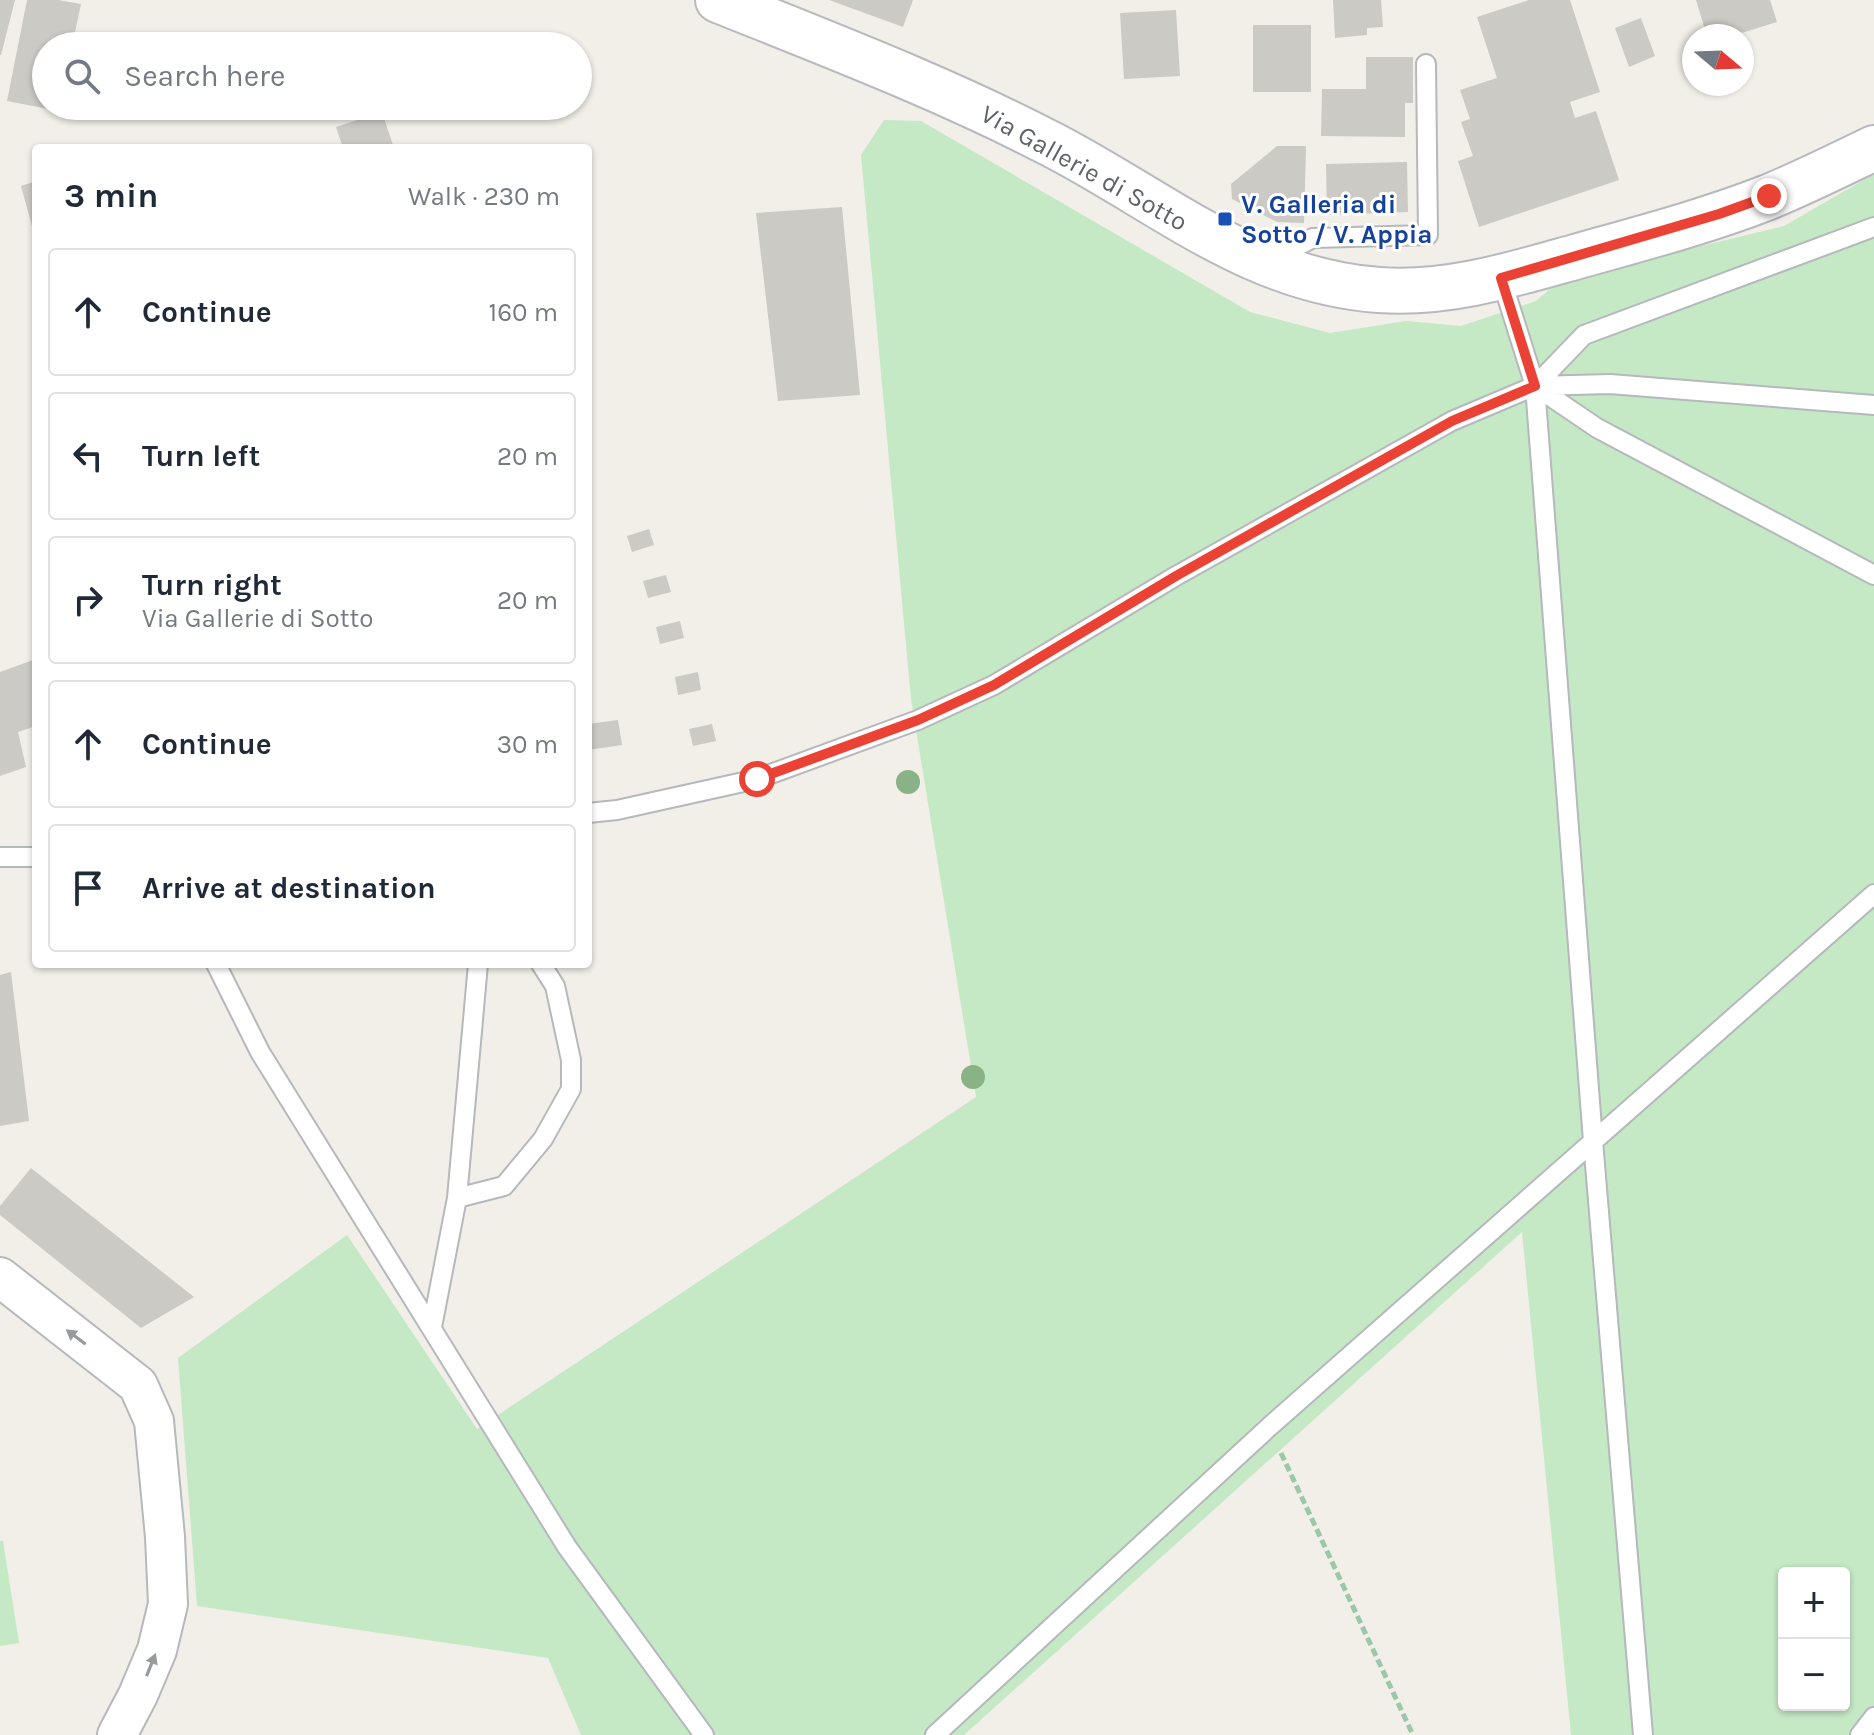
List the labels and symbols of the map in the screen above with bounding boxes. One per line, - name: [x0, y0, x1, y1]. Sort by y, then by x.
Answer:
- north arrow: [1682, 24, 1754, 96]
- street label: Via Gallerie di Sotto: [975, 98, 1193, 238]
- route end: [1751, 178, 1787, 214]
- place label: V. Galleria di Sotto / V. Appia: [1241, 189, 1433, 250]
- marker: V. Galleria di Sotto / V. Appia: [1216, 210, 1234, 228]
- route start: [739, 761, 775, 797]
- one-way arrow: [66, 1329, 87, 1345]
- one-way arrow: [145, 1653, 158, 1677]

